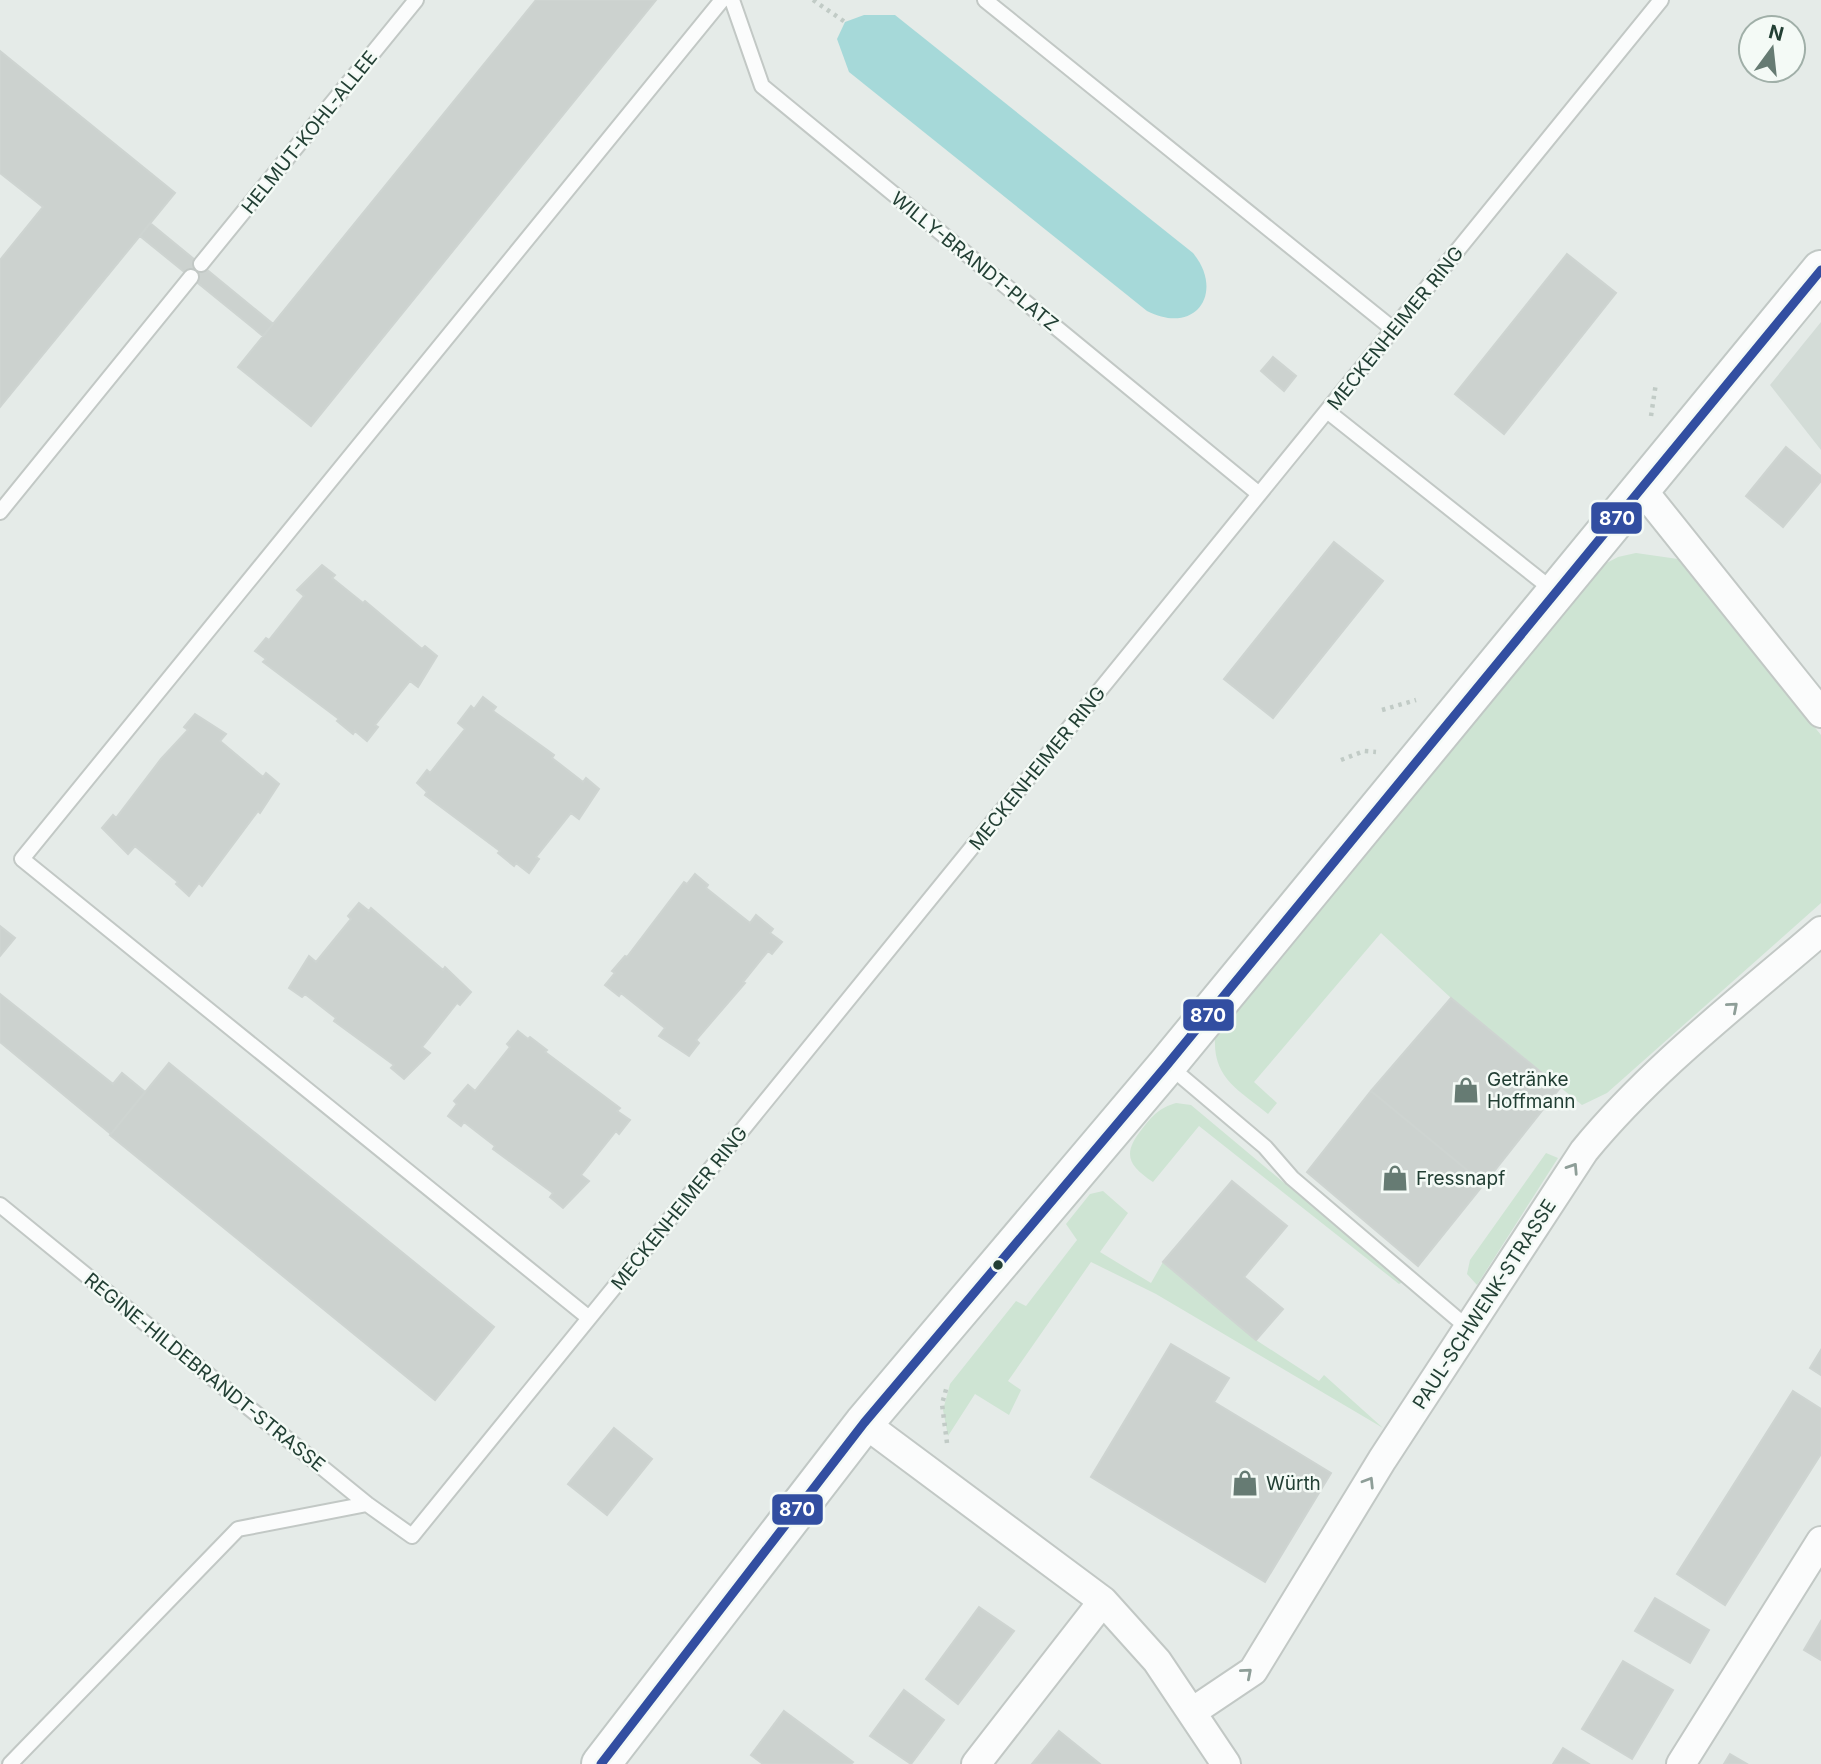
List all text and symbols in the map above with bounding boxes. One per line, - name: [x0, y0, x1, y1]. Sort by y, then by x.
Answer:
- north arrow: [1737, 14, 1807, 84]
- text: N: [1766, 20, 1786, 46]
- street label: HELMUT-KOHL-ALLEE: [237, 46, 382, 218]
- street label: WILLY-BRANDT-PLATZ: [887, 187, 1063, 336]
- street label: MECKENHEIMER RING: [1322, 242, 1468, 415]
- line badge: 870: [1590, 501, 1643, 535]
- text: 870: [1599, 507, 1635, 530]
- street label: MECKENHEIMER RING: [964, 682, 1110, 855]
- line badge: 870: [1182, 998, 1235, 1032]
- one-way arrow: [1725, 1003, 1738, 1015]
- text: 870: [1190, 1004, 1226, 1027]
- place label: Getränke Hoffmann: [1487, 1068, 1576, 1113]
- shop icon: Getränke Hoffmann: [1451, 1075, 1481, 1105]
- street label: MECKENHEIMER RING: [606, 1122, 752, 1295]
- one-way arrow: [1565, 1162, 1578, 1175]
- shop icon: Fressnapf: [1380, 1163, 1410, 1193]
- place label: Fressnapf: [1416, 1167, 1505, 1190]
- street label: PAUL-SCHWENK-STRASSE: [1408, 1195, 1561, 1413]
- unlabelled marker: [991, 1258, 1005, 1272]
- street label: REGINE-HILDEBRANDT-STRASSE: [80, 1268, 330, 1477]
- shop icon: Würth: [1230, 1468, 1260, 1498]
- place label: Würth: [1266, 1472, 1321, 1495]
- one-way arrow: [1361, 1476, 1374, 1489]
- line badge: 870: [771, 1493, 824, 1526]
- text: 870: [779, 1498, 815, 1521]
- one-way arrow: [1239, 1669, 1252, 1681]

